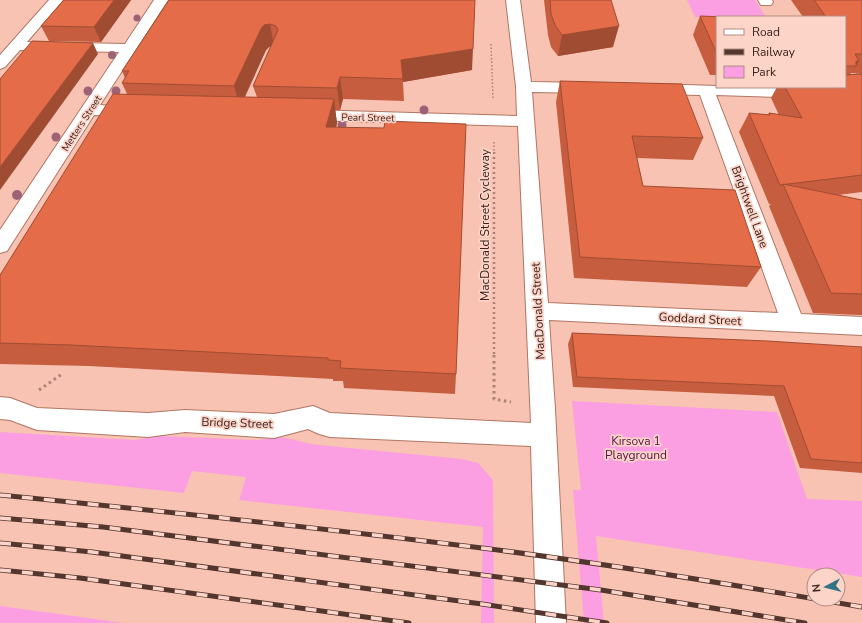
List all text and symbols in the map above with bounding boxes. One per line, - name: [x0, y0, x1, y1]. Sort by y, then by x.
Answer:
- legend: [716, 16, 846, 88]
- text: Road: [752, 24, 780, 40]
- text: Railway: [752, 44, 796, 60]
- text: Park: [752, 64, 777, 80]
- street label: Metters Street: [58, 92, 105, 154]
- street label: Pearl Street: [341, 111, 395, 125]
- street label: MacDonald Street Cycleway: [477, 148, 493, 301]
- street label: Brightwell Lane: [728, 164, 772, 250]
- street label: MacDonald Street: [527, 261, 549, 360]
- street label: Goddard Street: [658, 309, 743, 329]
- street label: Bridge Street: [201, 414, 274, 432]
- park label: Kirsova 1 Playground: [605, 433, 667, 463]
- north arrow: [806, 567, 846, 607]
- text: N: [809, 583, 825, 593]

